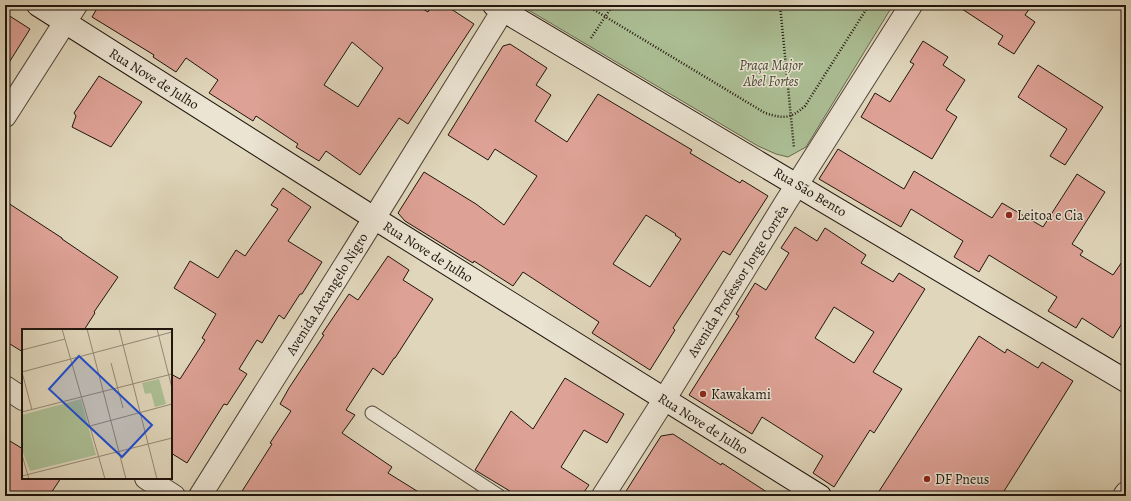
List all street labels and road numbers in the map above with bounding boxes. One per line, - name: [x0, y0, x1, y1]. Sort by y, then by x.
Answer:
- street label: Rua Nove de Julho: [105, 44, 203, 114]
- street label: Rua São Bento: [770, 163, 850, 221]
- street label: Avenida Professor Jorge Corrêa: [683, 201, 793, 362]
- street label: Rua Nove de Julho: [379, 217, 477, 287]
- street label: Avenida Arcangelo Nigro: [281, 229, 372, 360]
- street label: Rua Nove de Julho: [654, 389, 752, 459]

